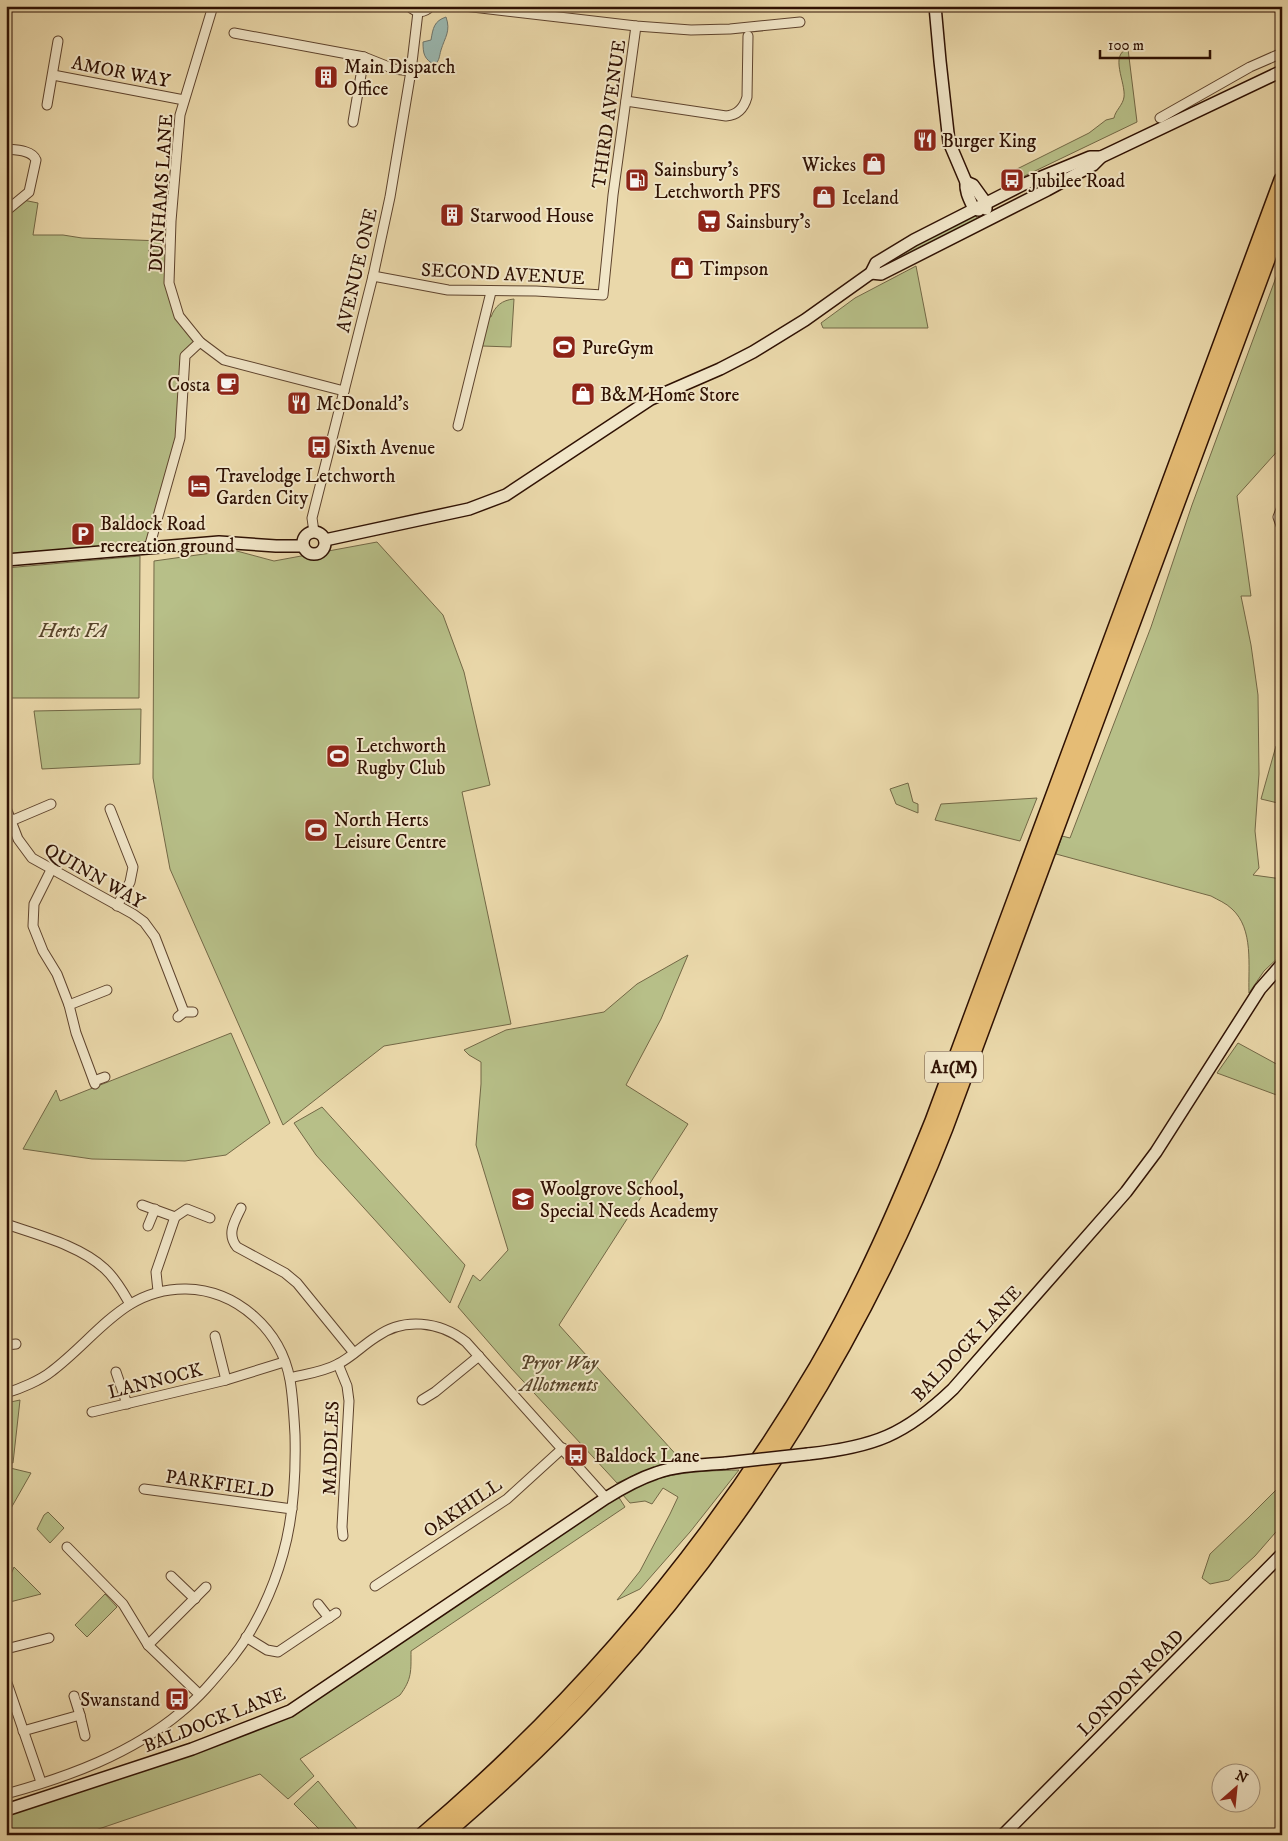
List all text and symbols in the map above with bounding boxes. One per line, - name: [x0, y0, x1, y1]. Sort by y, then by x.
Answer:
- scale bar: [1100, 28, 1210, 60]
- text: 100 m: [1108, 36, 1144, 55]
- street label: THIRD AVENUE: [588, 38, 631, 190]
- street label: AMOR WAY: [70, 52, 173, 93]
- place label: Main Dispatch Office: [344, 56, 456, 101]
- building icon: Main Dispatch Office: [313, 64, 339, 90]
- street label: DUNHAMS LANE: [144, 113, 179, 273]
- restaurant icon: Burger King: [912, 127, 938, 153]
- place label: Burger King: [942, 130, 1037, 153]
- shop icon: Wickes: [861, 151, 887, 177]
- place label: Wickes: [801, 154, 856, 177]
- place label: Sainsbury's Letchworth PFS: [654, 159, 781, 204]
- fuel station icon: Sainsbury's Letchworth PFS: [624, 167, 650, 193]
- bus stop icon: Jubilee Road: [999, 167, 1025, 193]
- place label: Jubilee Road: [1028, 170, 1125, 193]
- shop icon: Iceland: [811, 184, 837, 210]
- place label: Iceland: [842, 187, 899, 210]
- building icon: Starwood House: [439, 202, 465, 228]
- place label: Starwood House: [470, 205, 594, 228]
- street label: AVENUE ONE: [332, 206, 383, 335]
- supermarket icon: Sainsbury's: [696, 208, 722, 234]
- place label: Sainsbury's: [726, 211, 811, 234]
- shop icon: Timpson: [669, 255, 695, 281]
- place label: Timpson: [700, 258, 769, 281]
- street label: SECOND AVENUE: [420, 259, 585, 290]
- sports icon: PureGym: [551, 334, 577, 360]
- place label: PureGym: [582, 337, 654, 360]
- cafe icon: Costa: [215, 371, 241, 397]
- place label: Costa: [168, 374, 210, 397]
- shop icon: B&M Home Store: [570, 381, 596, 407]
- place label: B&M Home Store: [600, 384, 739, 407]
- restaurant icon: McDonald's: [286, 390, 312, 416]
- place label: McDonald's: [316, 393, 409, 416]
- bus stop icon: Sixth Avenue: [306, 434, 332, 460]
- place label: Sixth Avenue: [336, 437, 435, 460]
- place label: Travelodge Letchworth Garden City: [216, 465, 395, 510]
- hotel icon: Travelodge Letchworth Garden City: [186, 473, 212, 499]
- place label: Baldock Road recreation ground: [100, 513, 235, 558]
- parking icon: Baldock Road recreation ground: [70, 521, 96, 547]
- park label: Herts FA: [38, 620, 108, 643]
- place label: Letchworth Rugby Club: [356, 735, 446, 780]
- sports icon: Letchworth Rugby Club: [325, 743, 351, 769]
- place label: North Herts Leisure Centre: [334, 809, 446, 854]
- sports icon: North Herts Leisure Centre: [303, 817, 329, 843]
- street label: QUINN WAY: [40, 838, 150, 915]
- road number: A1(M): [925, 1052, 983, 1082]
- place label: Woolgrove School, Special Needs Academy: [539, 1178, 719, 1223]
- school or university icon: Woolgrove School, Special Needs Academy: [510, 1186, 536, 1212]
- street label: BALDOCK LANE: [907, 1281, 1027, 1407]
- park label: Pryor Way Allotments: [518, 1352, 600, 1397]
- street label: LANNOCK: [106, 1358, 206, 1404]
- street label: MADDLES: [318, 1400, 345, 1496]
- bus stop icon: Baldock Lane: [563, 1442, 589, 1468]
- place label: Baldock Lane: [594, 1445, 700, 1468]
- street label: PARKFIELD: [164, 1465, 276, 1503]
- street label: OAKHILL: [419, 1473, 507, 1543]
- street label: LONDON ROAD: [1073, 1625, 1189, 1741]
- street label: BALDOCK LANE: [140, 1683, 289, 1758]
- bus stop icon: Swanstand: [164, 1686, 190, 1712]
- place label: Swanstand: [80, 1689, 161, 1712]
- north arrow: [1210, 1764, 1260, 1814]
- text: N: [1232, 1767, 1251, 1788]

